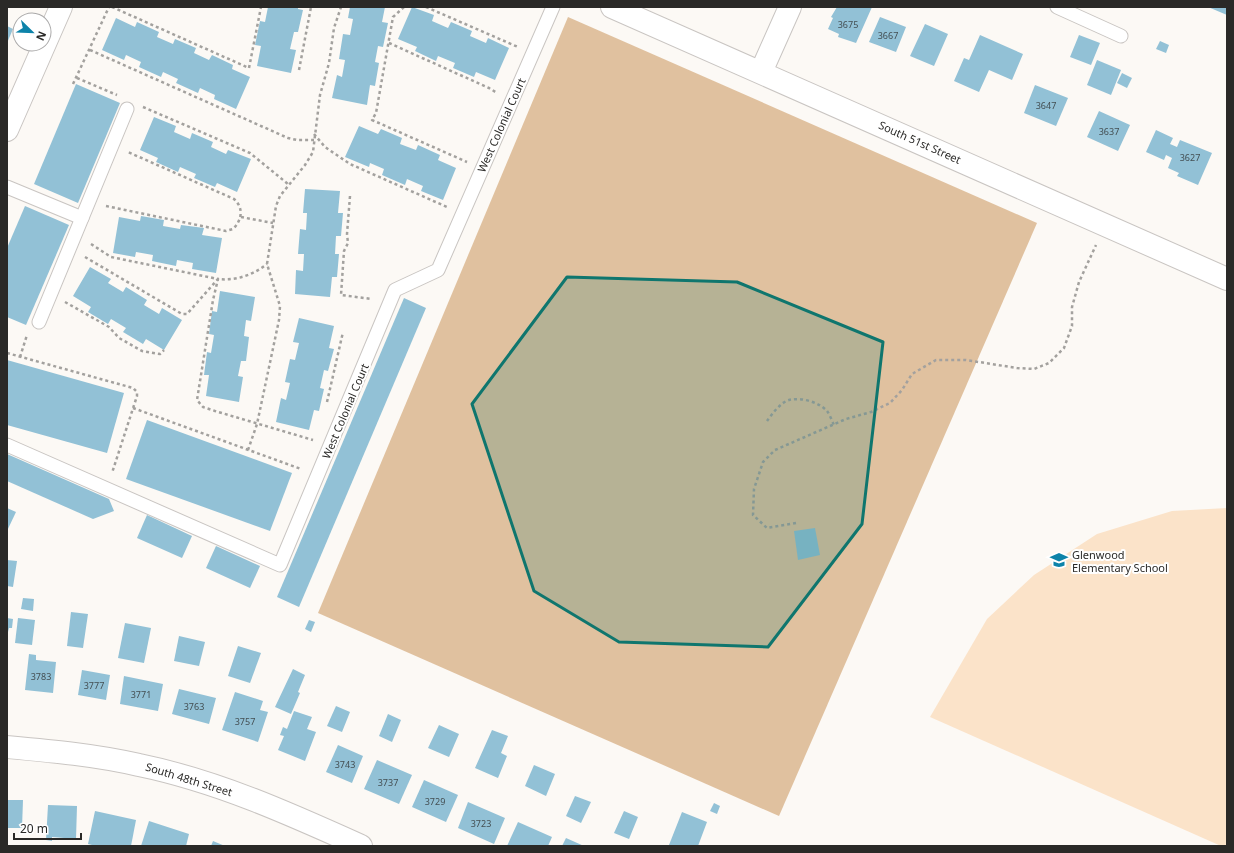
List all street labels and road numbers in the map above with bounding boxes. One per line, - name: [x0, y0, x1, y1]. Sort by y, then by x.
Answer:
- street label: West Colonial Court: [473, 75, 529, 175]
- street label: South 51st Street: [877, 117, 964, 167]
- street label: West Colonial Court: [318, 361, 372, 461]
- street label: South 48th Street: [144, 759, 234, 799]

